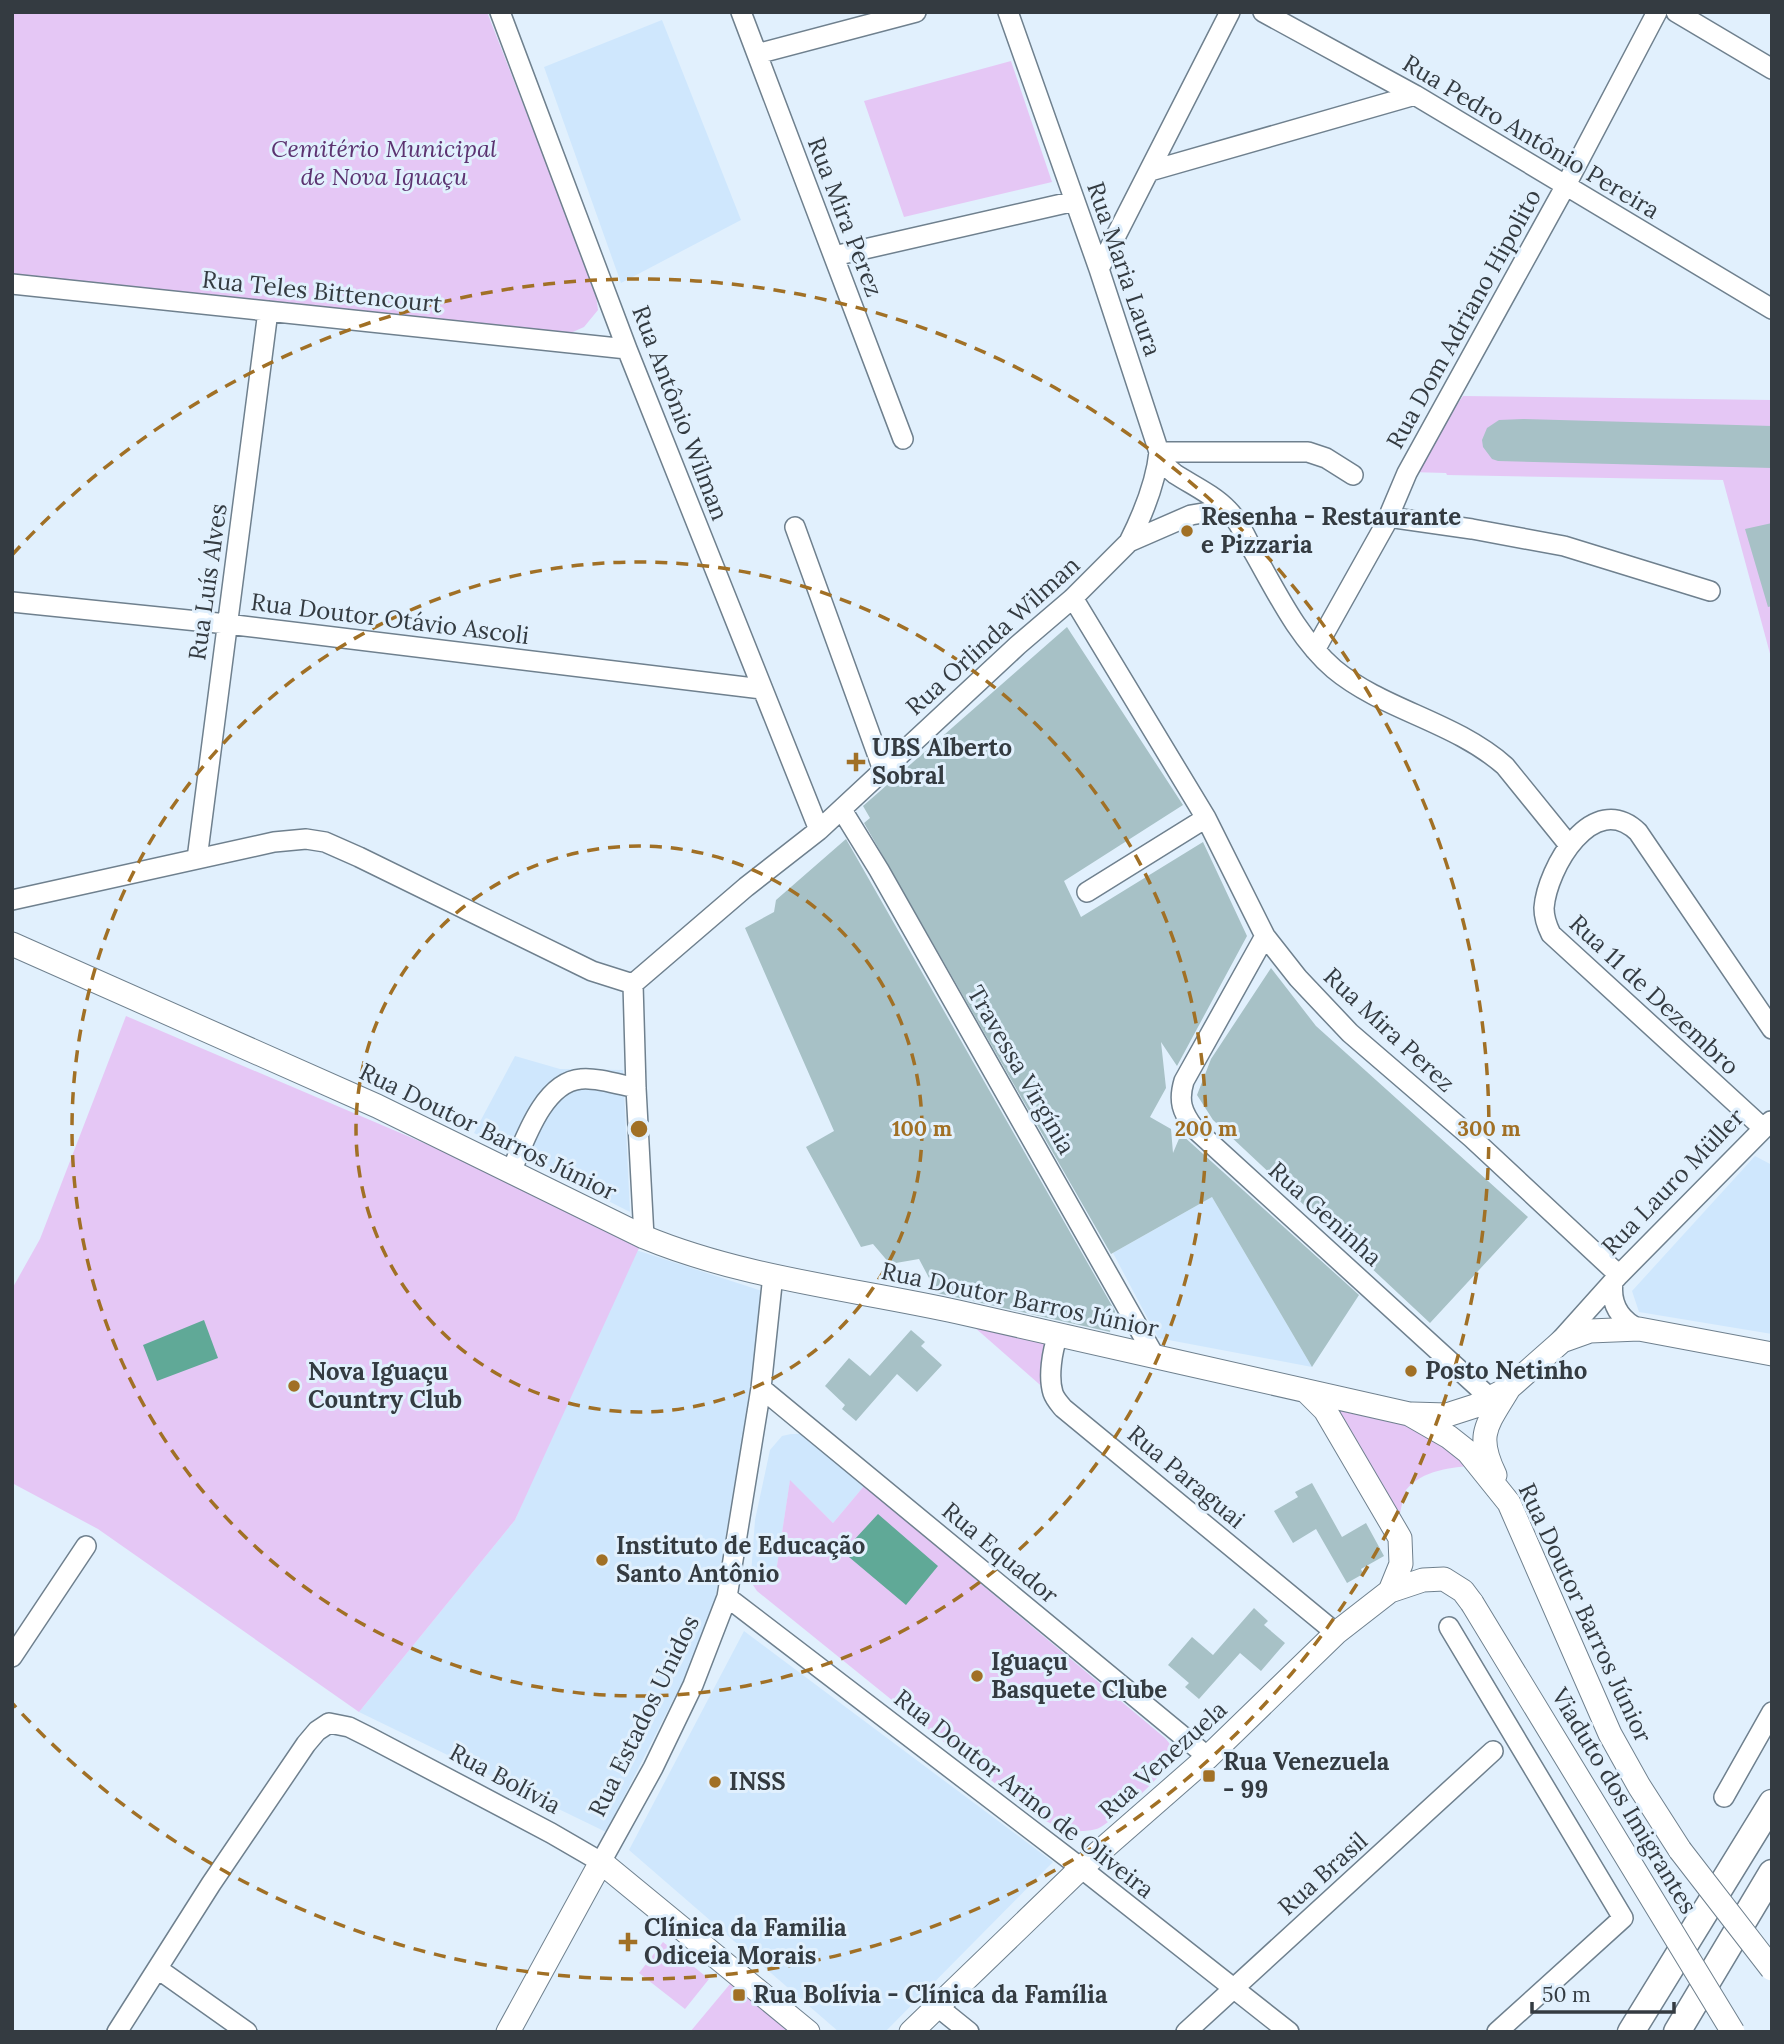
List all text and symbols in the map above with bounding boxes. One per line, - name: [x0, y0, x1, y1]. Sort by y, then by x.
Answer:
- street label: Rua Pedro Antônio Pereira: [1397, 47, 1665, 226]
- park label: Cemitério Municipal de Nova Iguaçu: [271, 133, 497, 192]
- street label: Rua Mira Perez: [801, 133, 890, 301]
- street label: Rua Maria Laura: [1080, 178, 1169, 360]
- street label: Rua Dom Adriano Hipolito: [1379, 183, 1548, 454]
- street label: Rua Teles Bittencourt: [200, 263, 444, 320]
- street label: Rua Antônio Wilman: [625, 301, 736, 525]
- place label: Resenha - Restaurante e Pizzaria: [1201, 501, 1461, 560]
- street label: Rua Luís Alves: [181, 502, 234, 662]
- marker: Resenha - Restaurante e Pizzaria: [1179, 523, 1195, 539]
- street label: Rua Orlinda Wilman: [899, 549, 1086, 722]
- street label: Rua Doutor Otávio Ascoli: [249, 586, 531, 651]
- place label: UBS Alberto Sobral: [872, 732, 1012, 791]
- marker: UBS Alberto Sobral: [846, 752, 866, 772]
- street label: Rua 11 de Dezembro: [1563, 908, 1746, 1081]
- street label: Rua Mira Perez: [1317, 961, 1462, 1098]
- street label: Travessa Virgínia: [961, 980, 1082, 1160]
- street label: Rua Doutor Barros Júnior: [354, 1056, 623, 1208]
- street label: Rua Lauro Müller: [1595, 1101, 1751, 1262]
- text: 100 m: [892, 1115, 952, 1142]
- text: 200 m: [1175, 1115, 1237, 1142]
- text: 300 m: [1457, 1115, 1521, 1142]
- centre of rings: [627, 1117, 651, 1141]
- street label: Rua Geninha: [1262, 1155, 1388, 1273]
- street label: Rua Doutor Barros Júnior: [879, 1255, 1162, 1344]
- place label: Posto Netinho: [1425, 1355, 1587, 1386]
- place label: Nova Iguaçu Country Club: [308, 1356, 462, 1415]
- marker: Posto Netinho: [1403, 1363, 1419, 1379]
- marker: Nova Iguaçu Country Club: [286, 1378, 302, 1394]
- street label: Rua Paraguai: [1121, 1418, 1252, 1535]
- street label: Rua Doutor Barros Júnior: [1512, 1478, 1660, 1748]
- street label: Rua Equador: [936, 1495, 1065, 1611]
- place label: Instituto de Educação Santo Antônio: [616, 1530, 865, 1589]
- marker: Instituto de Educação Santo Antônio: [594, 1552, 610, 1568]
- street label: Rua Estados Unidos: [581, 1610, 706, 1822]
- place label: Iguaçu Basquete Clube: [991, 1646, 1167, 1705]
- marker: Iguaçu Basquete Clube: [969, 1668, 985, 1684]
- street label: Viaduto dos Imigrantes: [1544, 1681, 1704, 1919]
- street label: Rua Doutor Arino de Oliveira: [888, 1682, 1161, 1905]
- street label: Rua Venezuela: [1092, 1694, 1233, 1825]
- street label: Rua Bolívia: [444, 1736, 566, 1821]
- place label: Rua Venezuela - 99: [1223, 1746, 1390, 1805]
- place label: INSS: [729, 1766, 786, 1797]
- marker: Rua Venezuela - 99: [1201, 1768, 1217, 1784]
- marker: INSS: [707, 1774, 723, 1790]
- street label: Rua Brasil: [1271, 1825, 1374, 1922]
- place label: Clínica da Familia Odiceia Morais: [644, 1912, 847, 1971]
- marker: Clínica da Familia Odiceia Morais: [618, 1932, 638, 1952]
- scale bar: [1532, 1970, 1674, 2014]
- place label: Rua Bolívia - Clínica da Família: [753, 1979, 1108, 2010]
- text: 50 m: [1542, 1981, 1591, 2008]
- marker: Rua Bolívia - Clínica da Família: [731, 1987, 747, 2003]

